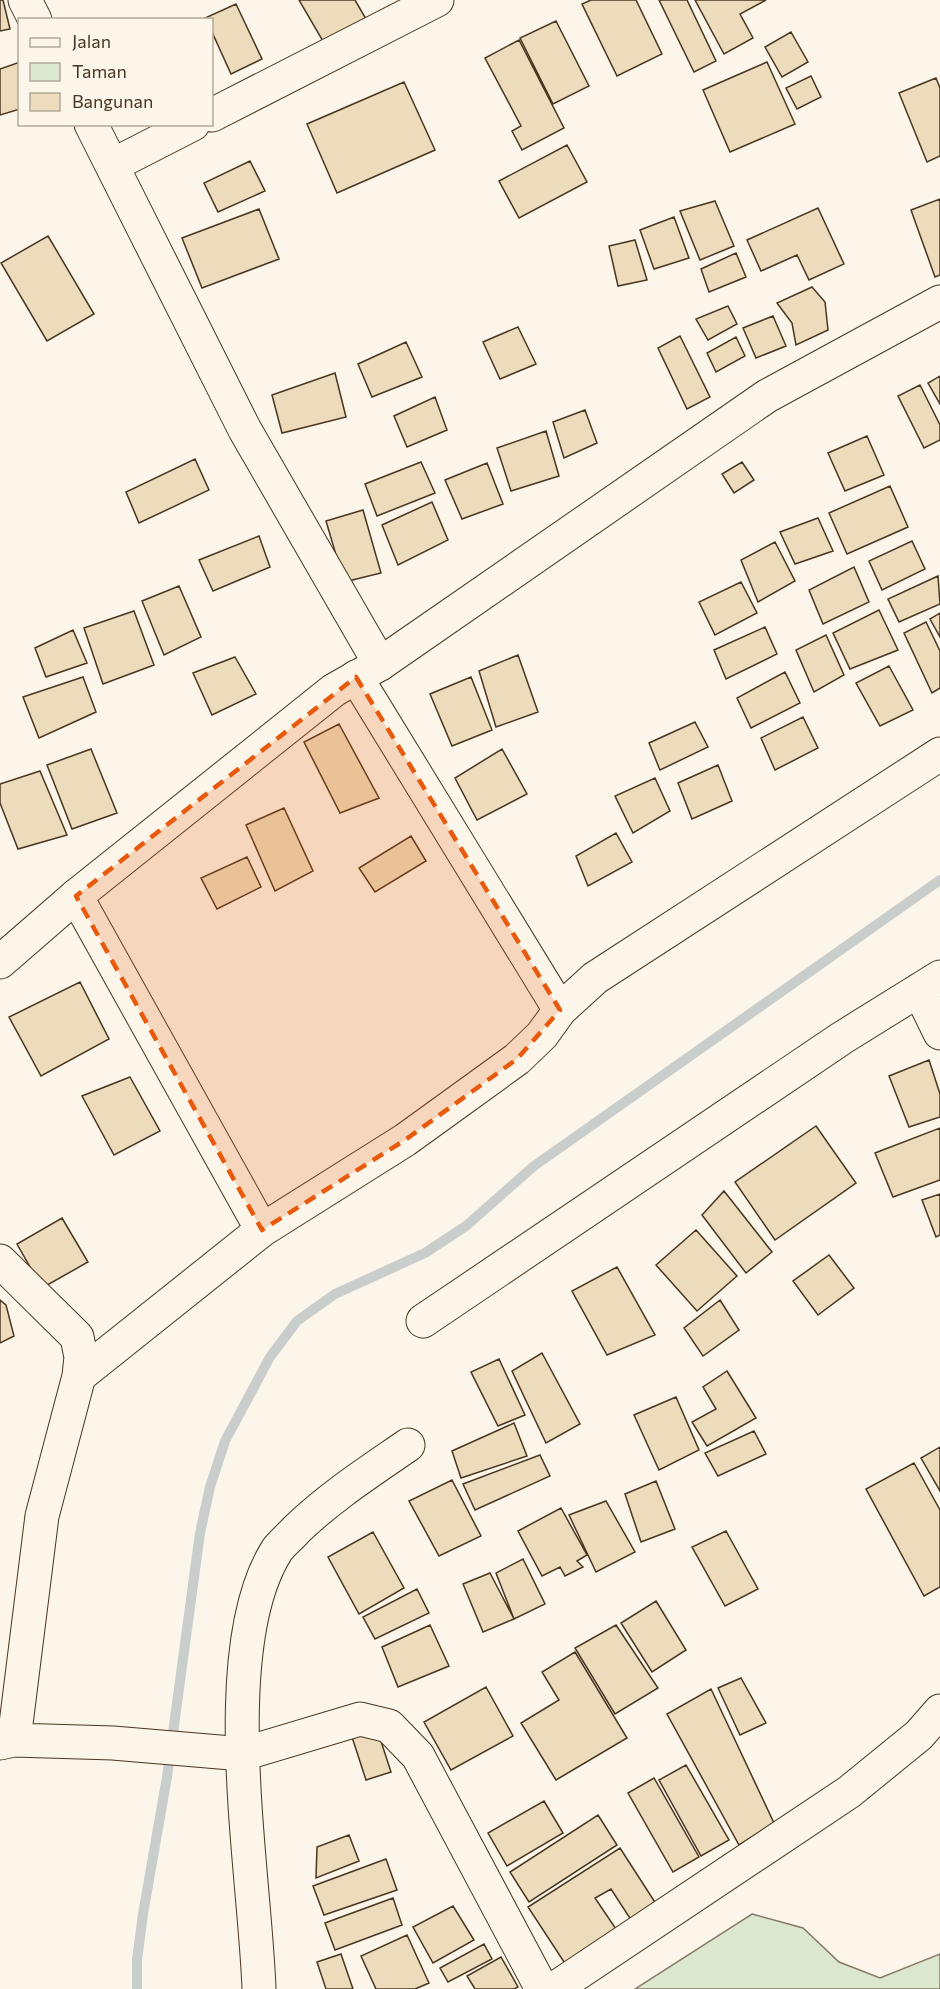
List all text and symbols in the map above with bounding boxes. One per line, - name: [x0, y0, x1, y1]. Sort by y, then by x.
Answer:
- legend: [18, 18, 213, 126]
- text: Jalan: [72, 30, 111, 52]
- text: Taman: [72, 60, 127, 82]
- text: Bangunan: [72, 90, 153, 112]

